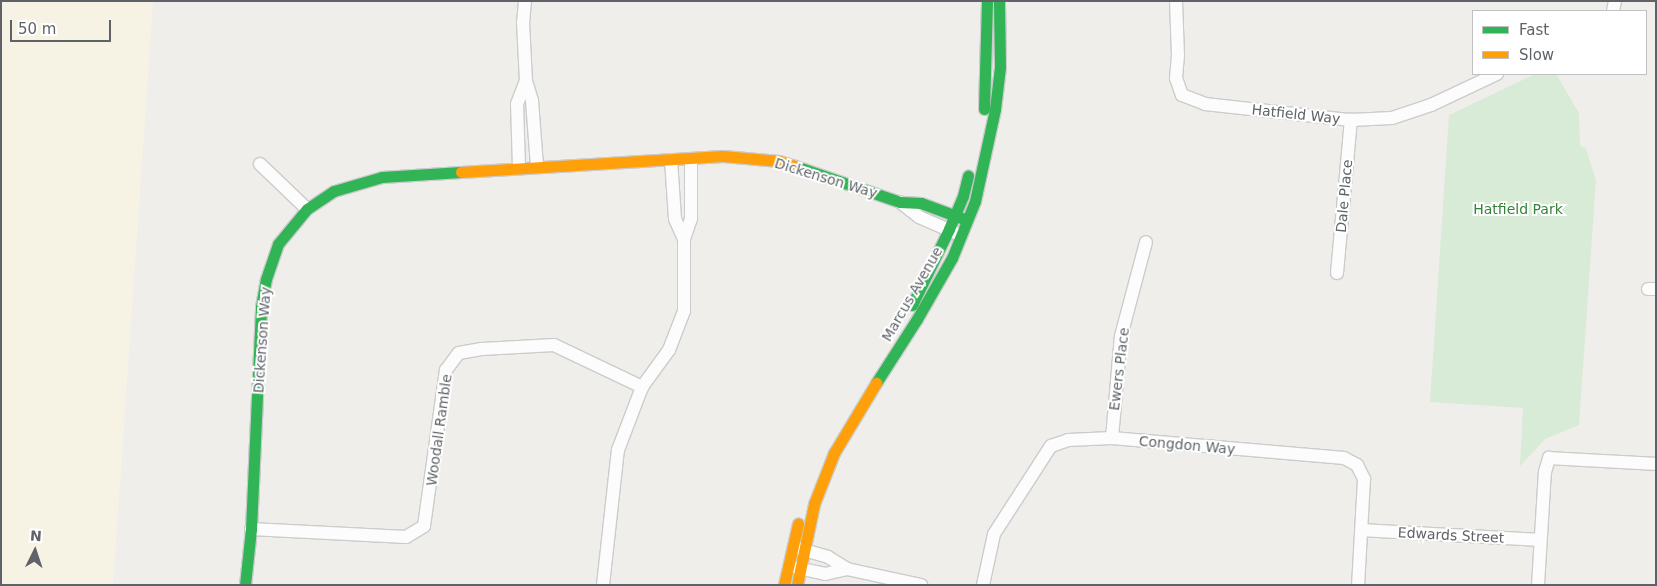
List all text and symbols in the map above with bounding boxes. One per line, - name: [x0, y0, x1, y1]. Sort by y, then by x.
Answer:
- scale bar: [12, 10, 114, 42]
- legend: [1472, 10, 1647, 75]
- text: 50 m: [18, 20, 56, 38]
- text: Fast: [1519, 21, 1549, 39]
- text: Slow: [1519, 46, 1554, 64]
- street label: Hatfield Way: [1251, 101, 1341, 127]
- street label: Dickenson Way: [773, 154, 879, 202]
- street label: Dale Place: [1332, 159, 1356, 233]
- park label: Hatfield Park: [1473, 201, 1563, 217]
- street label: Marcus Avenue: [878, 244, 946, 344]
- street label: Dickenson Way: [250, 286, 274, 394]
- street label: Ewers Place: [1106, 326, 1132, 412]
- street label: Woodall Ramble: [423, 373, 455, 487]
- street label: Congdon Way: [1138, 432, 1236, 458]
- street label: Edwards Street: [1397, 524, 1505, 546]
- north arrow: [10, 526, 60, 576]
- text: N: [30, 528, 42, 544]

